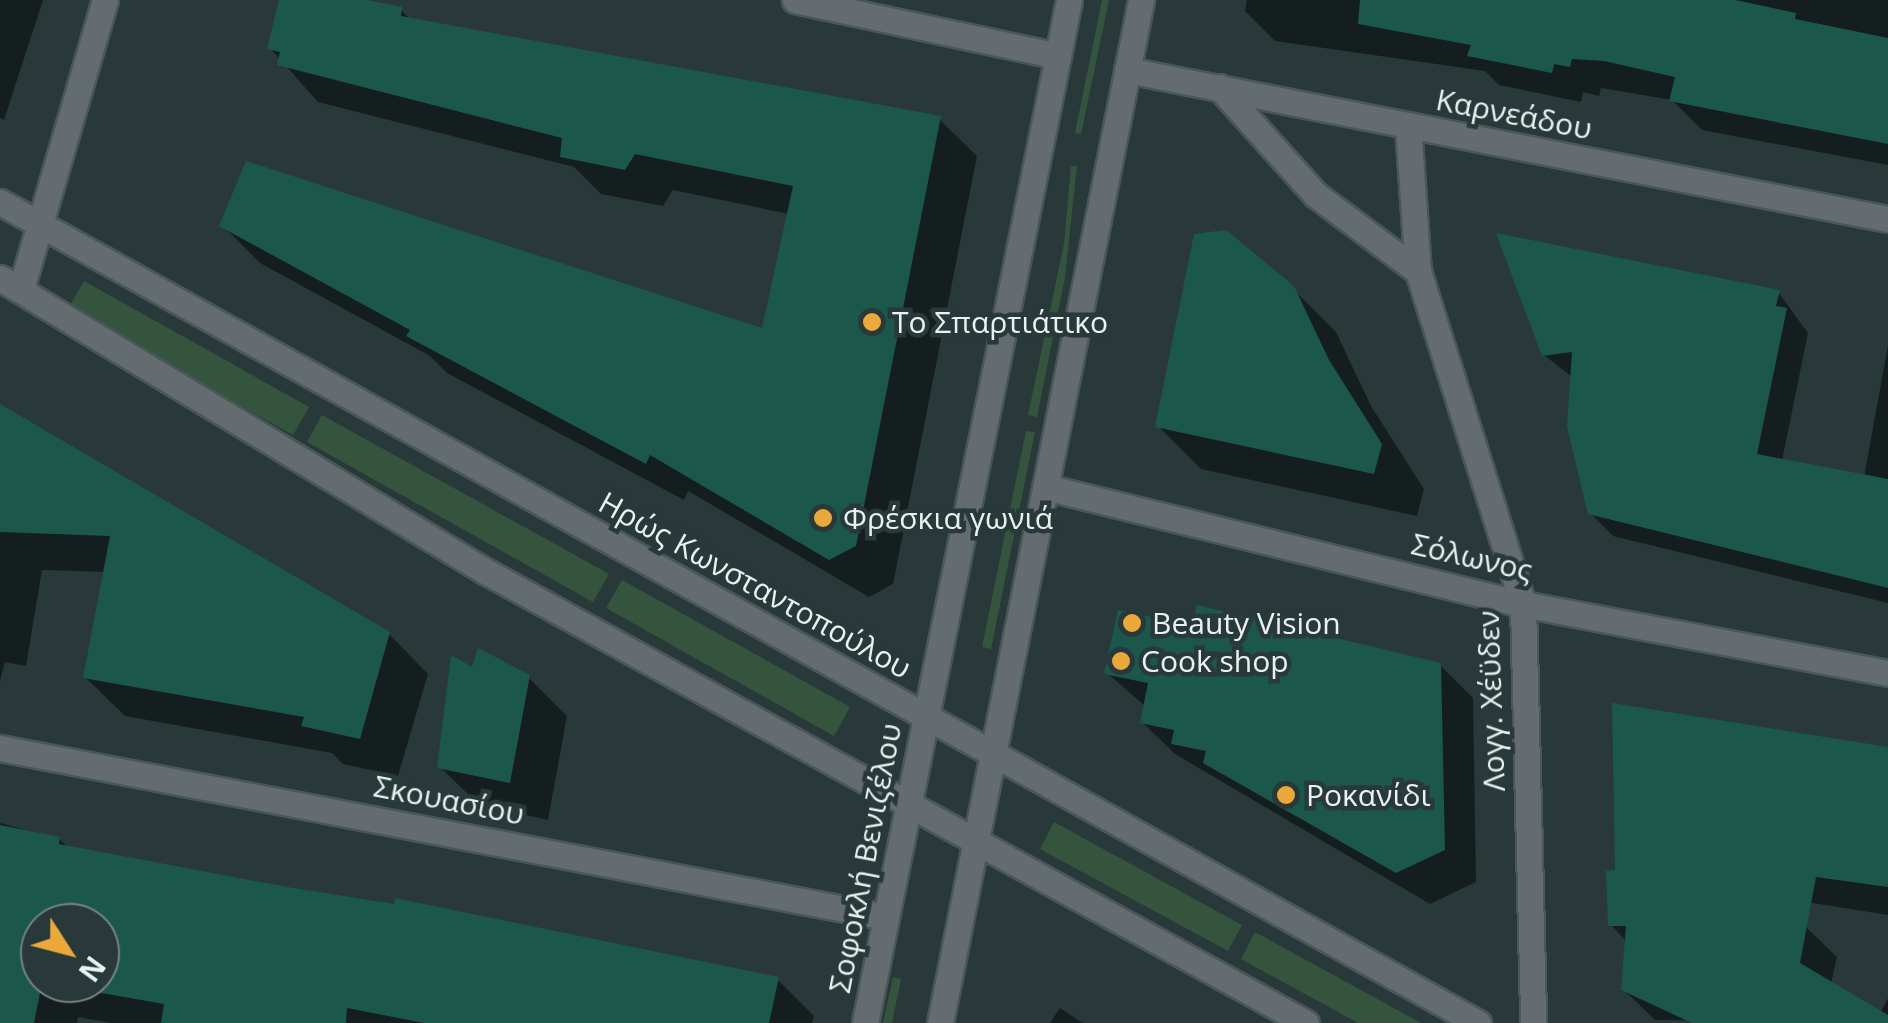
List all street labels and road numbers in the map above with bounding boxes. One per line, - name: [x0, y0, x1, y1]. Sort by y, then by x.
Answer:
- street label: Καρνεάδου: [1433, 81, 1595, 147]
- street label: Ηρώς Κωνσταντοπούλου: [593, 484, 917, 686]
- street label: Σόλωνος: [1408, 526, 1536, 588]
- street label: Λογγ. Χέϋδεν: [1470, 610, 1512, 792]
- street label: Σοφοκλή Βενιζέλου: [821, 720, 909, 996]
- street label: Σκουασίου: [371, 768, 527, 832]

